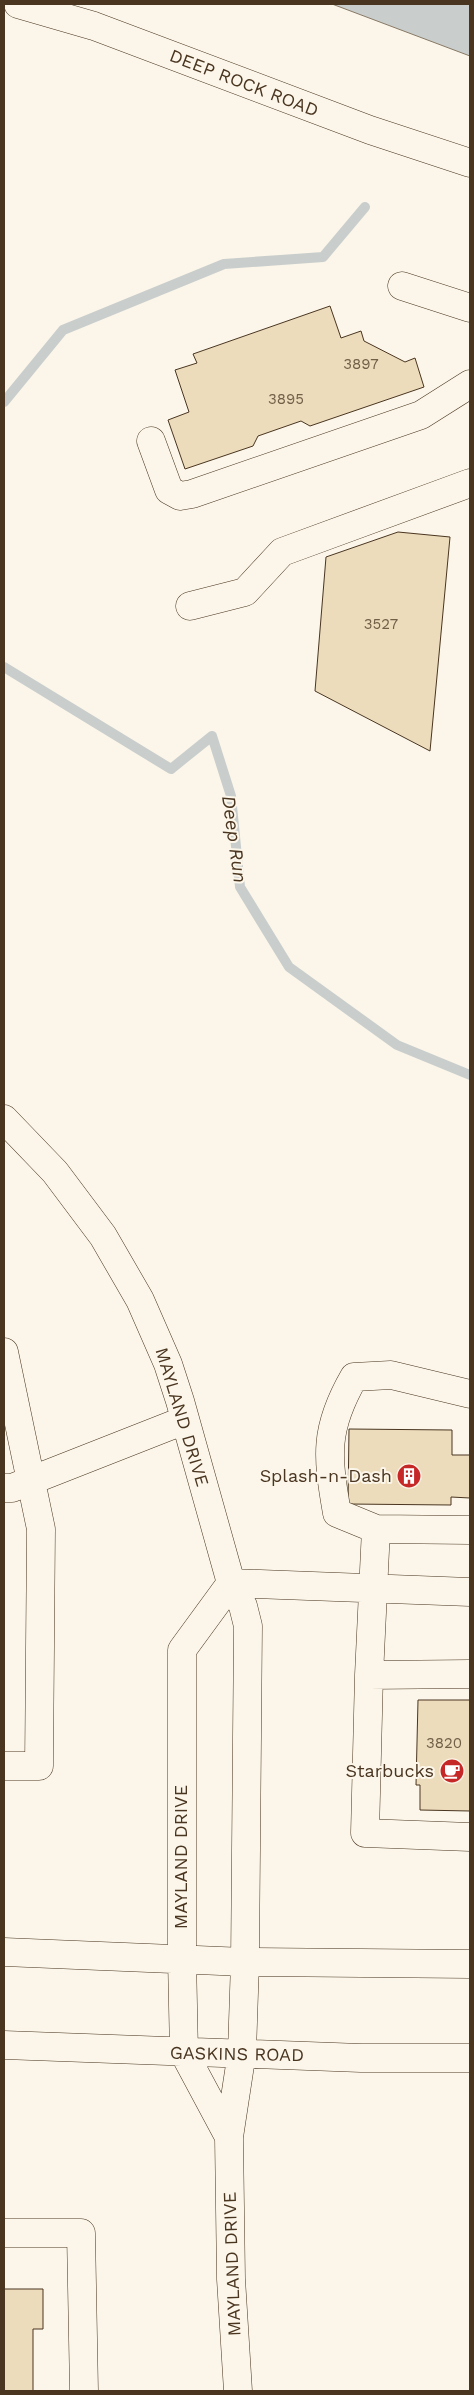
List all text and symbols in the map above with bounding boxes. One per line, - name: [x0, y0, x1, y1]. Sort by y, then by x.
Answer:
- street label: DEEP ROCK ROAD: [167, 44, 322, 121]
- house number: 3897: [343, 355, 379, 373]
- house number: 3895: [268, 390, 304, 408]
- house number: 3527: [364, 615, 398, 633]
- water label: Deep Run: [217, 794, 252, 884]
- street label: MAYLAND DRIVE: [151, 1345, 214, 1489]
- building icon: Splash-n-Dash: [396, 1463, 422, 1489]
- place label: Splash-n-Dash: [260, 1465, 392, 1486]
- house number: 3820: [426, 1734, 462, 1752]
- cafe icon: Starbucks: [439, 1758, 465, 1784]
- place label: Starbucks: [345, 1760, 434, 1781]
- street label: MAYLAND DRIVE: [170, 1785, 191, 1929]
- street label: GASKINS ROAD: [170, 2042, 304, 2065]
- street label: MAYLAND DRIVE: [218, 2191, 245, 2337]

